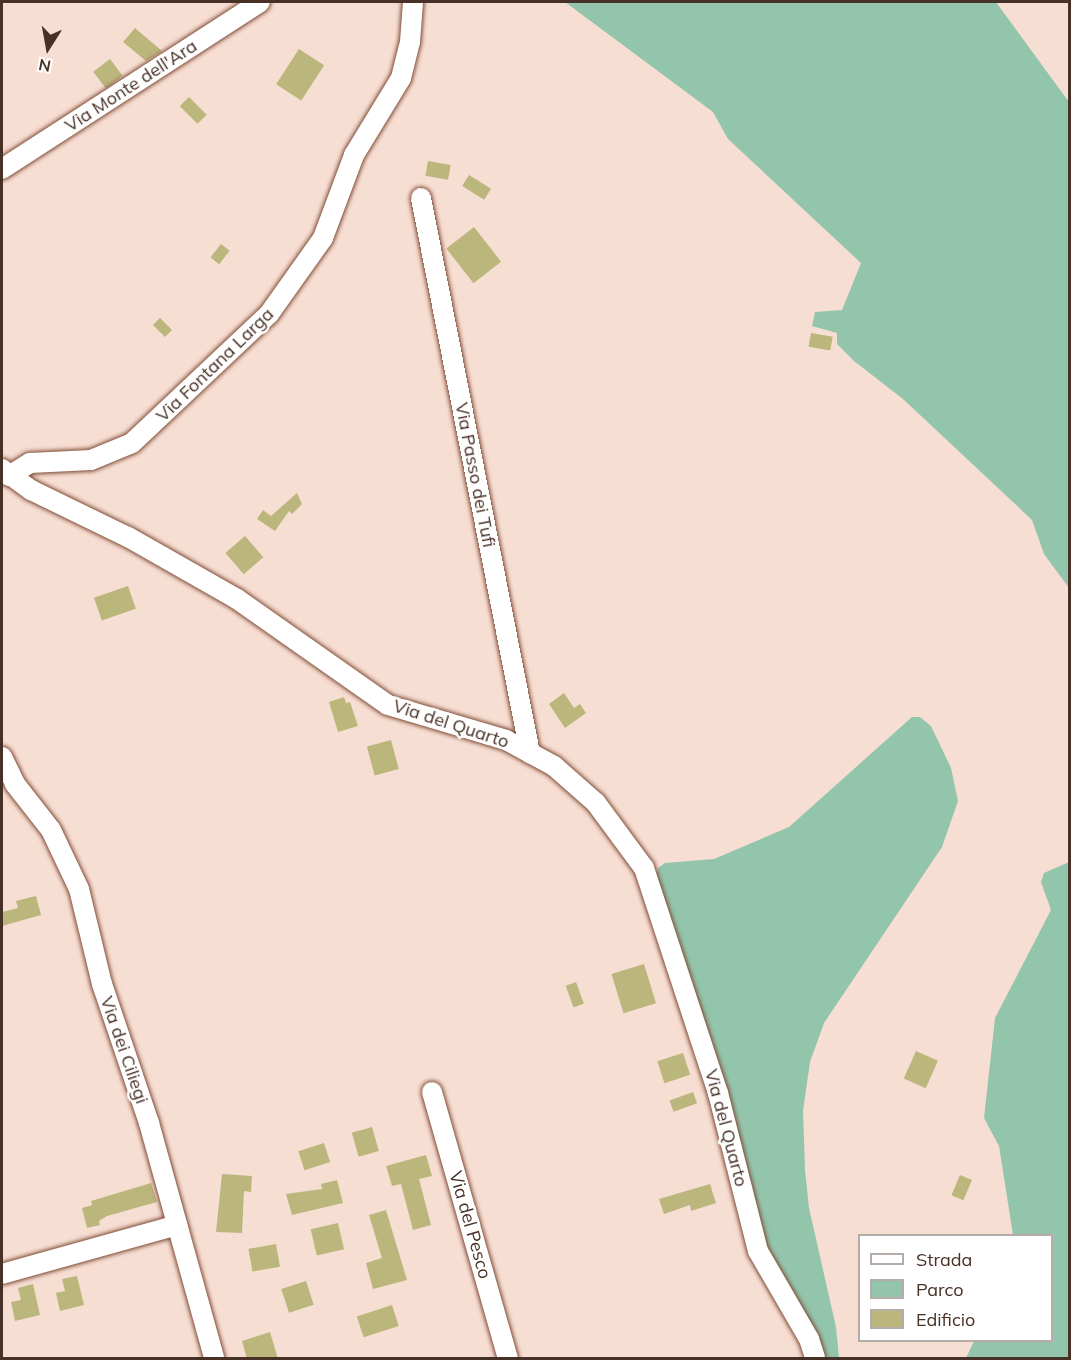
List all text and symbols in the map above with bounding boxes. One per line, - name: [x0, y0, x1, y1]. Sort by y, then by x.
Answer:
- north arrow: [18, 18, 78, 78]
- street label: Via Monte dell'Ara: [61, 35, 201, 137]
- text: N: [37, 55, 52, 77]
- street label: Via Fontana Larga: [152, 303, 278, 427]
- street label: Via Passo dei Tufi: [450, 401, 500, 549]
- street label: Via del Quarto: [390, 695, 512, 753]
- street label: Via dei Ciliegi: [96, 994, 152, 1106]
- street label: Via del Quarto: [700, 1067, 752, 1189]
- street label: Via del Pesco: [444, 1169, 496, 1281]
- legend: [858, 1234, 1053, 1342]
- text: Strada: [916, 1248, 972, 1271]
- text: Parco: [916, 1278, 964, 1301]
- text: Edificio: [916, 1308, 975, 1331]

